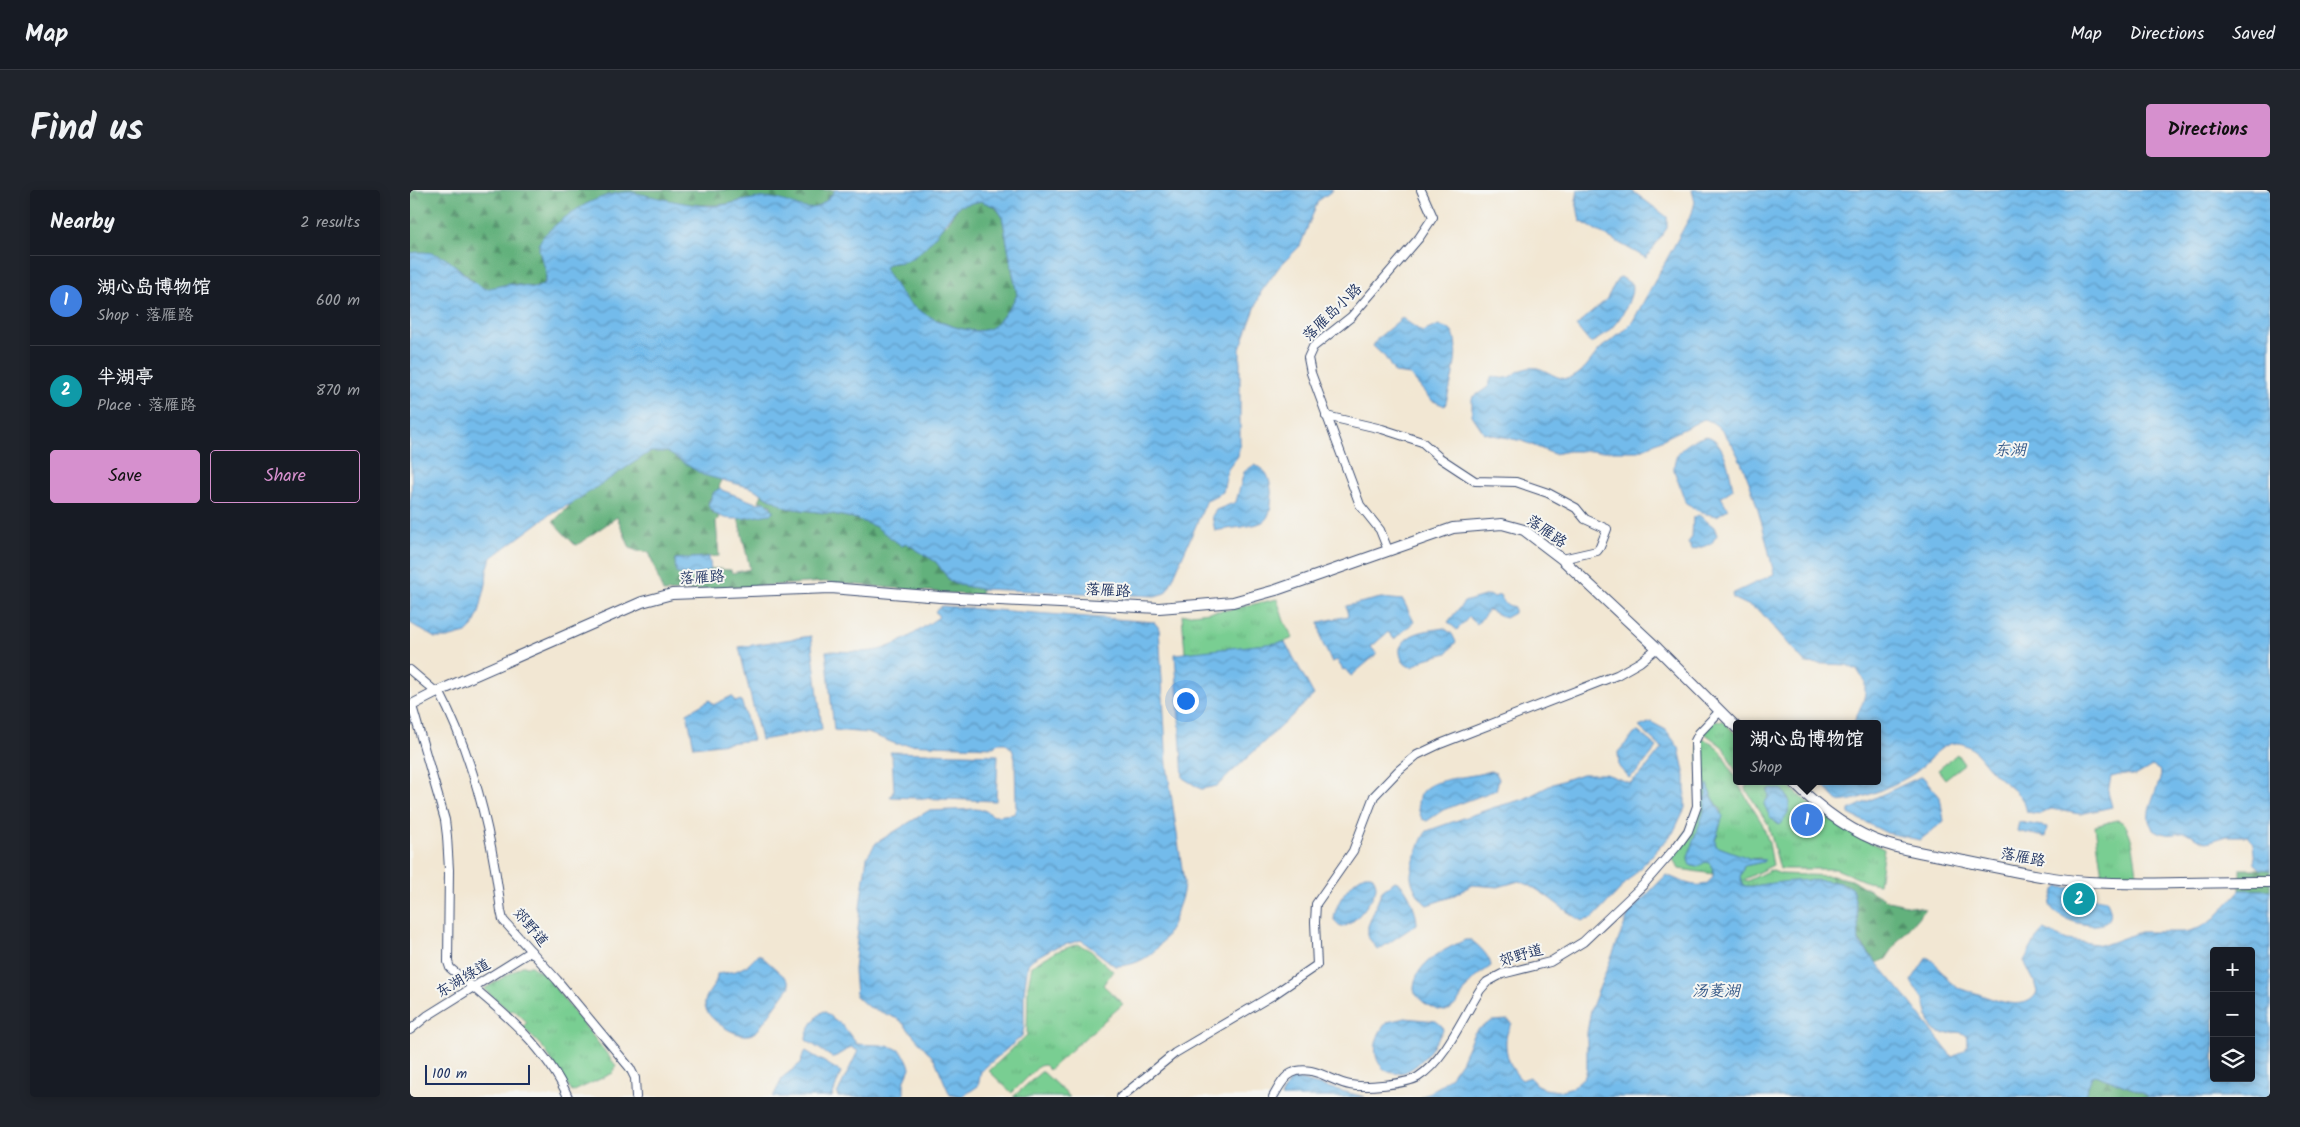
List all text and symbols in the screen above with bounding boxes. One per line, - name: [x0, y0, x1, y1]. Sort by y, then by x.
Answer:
- text: Map: [25, 15, 68, 54]
- text: Map: [2070, 20, 2102, 49]
- text: Directions: [2130, 20, 2204, 49]
- text: Saved: [2232, 20, 2275, 49]
- text: Find us: [30, 102, 143, 158]
- button: Directions: [2146, 104, 2270, 157]
- text: Nearby: [50, 206, 115, 239]
- text: 2 results: [300, 210, 360, 235]
- text: 湖心岛博物馆: [97, 273, 211, 303]
- street label: 落雁岛小路: [1297, 278, 1368, 347]
- text: 1: [64, 288, 68, 313]
- text: 600 m: [316, 288, 360, 313]
- text: Shop · 落雁路: [97, 303, 194, 328]
- text: 半湖亭: [97, 363, 154, 393]
- text: 2: [61, 378, 71, 403]
- text: 870 m: [316, 378, 360, 403]
- text: Place · 落雁路: [97, 393, 196, 418]
- water label: 东湖: [1994, 438, 2028, 463]
- button: Save: [50, 450, 200, 503]
- button: Share: [210, 450, 360, 503]
- street label: 落雁路: [1521, 509, 1572, 555]
- street label: 落雁路: [679, 565, 725, 591]
- street label: 落雁路: [1085, 578, 1131, 604]
- your location: [1173, 688, 1199, 714]
- popup: [1733, 720, 1881, 785]
- text: 湖心岛博物馆: [1750, 725, 1864, 755]
- text: Shop: [1750, 755, 1782, 780]
- pin: 1: [1791, 801, 1823, 839]
- street label: 落雁路: [1998, 842, 2047, 874]
- pin: 2: [2063, 880, 2095, 918]
- street label: 郊野道: [507, 903, 554, 953]
- street label: 郊野道: [1496, 938, 1546, 974]
- map controls: [2210, 947, 2255, 1082]
- button: +: [2210, 947, 2255, 992]
- street label: 东湖绿道: [432, 953, 495, 1005]
- water label: 汤菱湖: [1692, 979, 1742, 1004]
- button: −: [2210, 992, 2255, 1037]
- button: layers: [2210, 1037, 2255, 1082]
- scale bar: [425, 1062, 530, 1085]
- text: 100 m: [432, 1063, 467, 1085]

